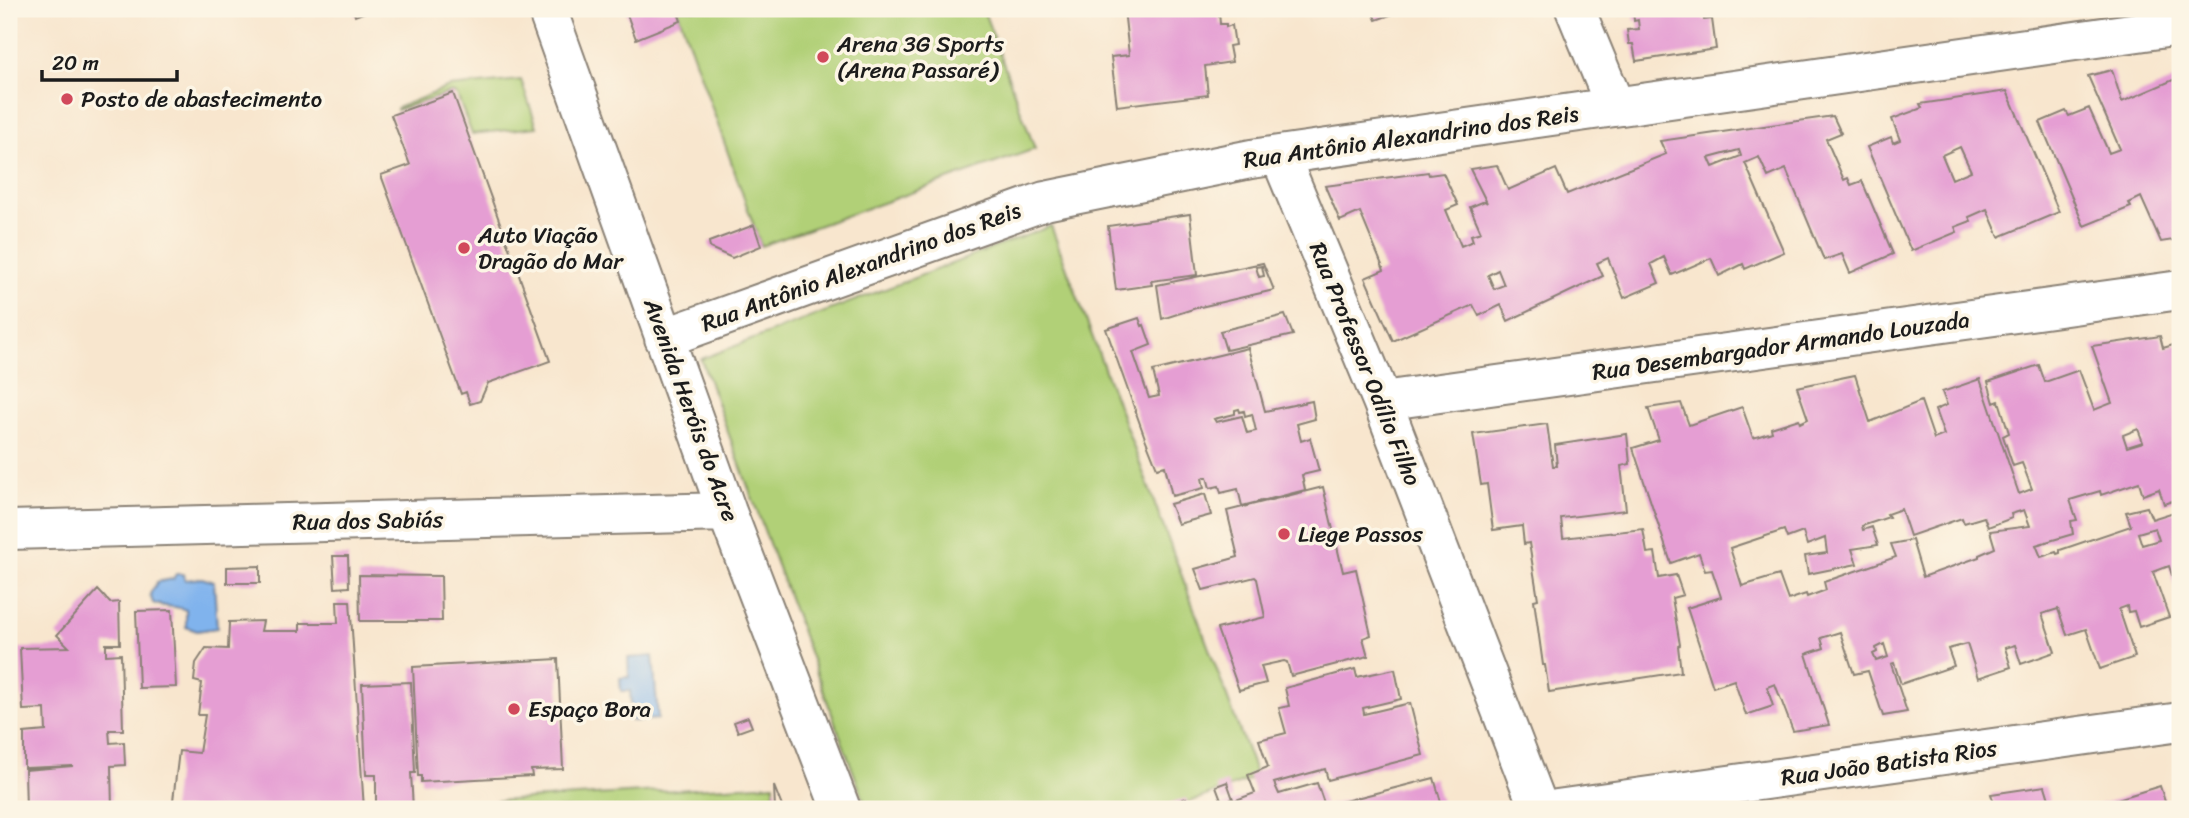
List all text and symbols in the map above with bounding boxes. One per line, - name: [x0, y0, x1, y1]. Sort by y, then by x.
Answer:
- place label: Arena 3G Sports (Arena Passaré): [836, 24, 1004, 91]
- scale bar: [42, 38, 177, 82]
- text: 20 m: [52, 44, 99, 82]
- marker: Arena 3G Sports (Arena Passaré): [815, 49, 831, 65]
- place label: Posto de abastecimento: [81, 79, 322, 120]
- marker: Posto de abastecimento: [59, 91, 75, 107]
- street label: Rua Antônio Alexandrino dos Reis: [1241, 93, 1582, 181]
- street label: Rua Antônio Alexandrino dos Reis: [695, 190, 1027, 344]
- place label: Auto Viação Dragão do Mar: [477, 215, 624, 282]
- street label: Rua Professor Odílio Filho: [1297, 236, 1433, 493]
- marker: Auto Viação Dragão do Mar: [456, 240, 472, 256]
- street label: Avenida Heróis do Acre: [631, 291, 751, 528]
- street label: Rua Desembargador Armando Louzada: [1590, 299, 1972, 393]
- street label: Rua dos Sabiás: [292, 499, 444, 543]
- place label: Liege Passos: [1298, 514, 1423, 555]
- marker: Liege Passos: [1276, 526, 1292, 542]
- place label: Espaço Bora: [528, 689, 651, 730]
- marker: Espaço Bora: [506, 701, 522, 717]
- street label: Rua João Batista Rios: [1778, 728, 2000, 798]

